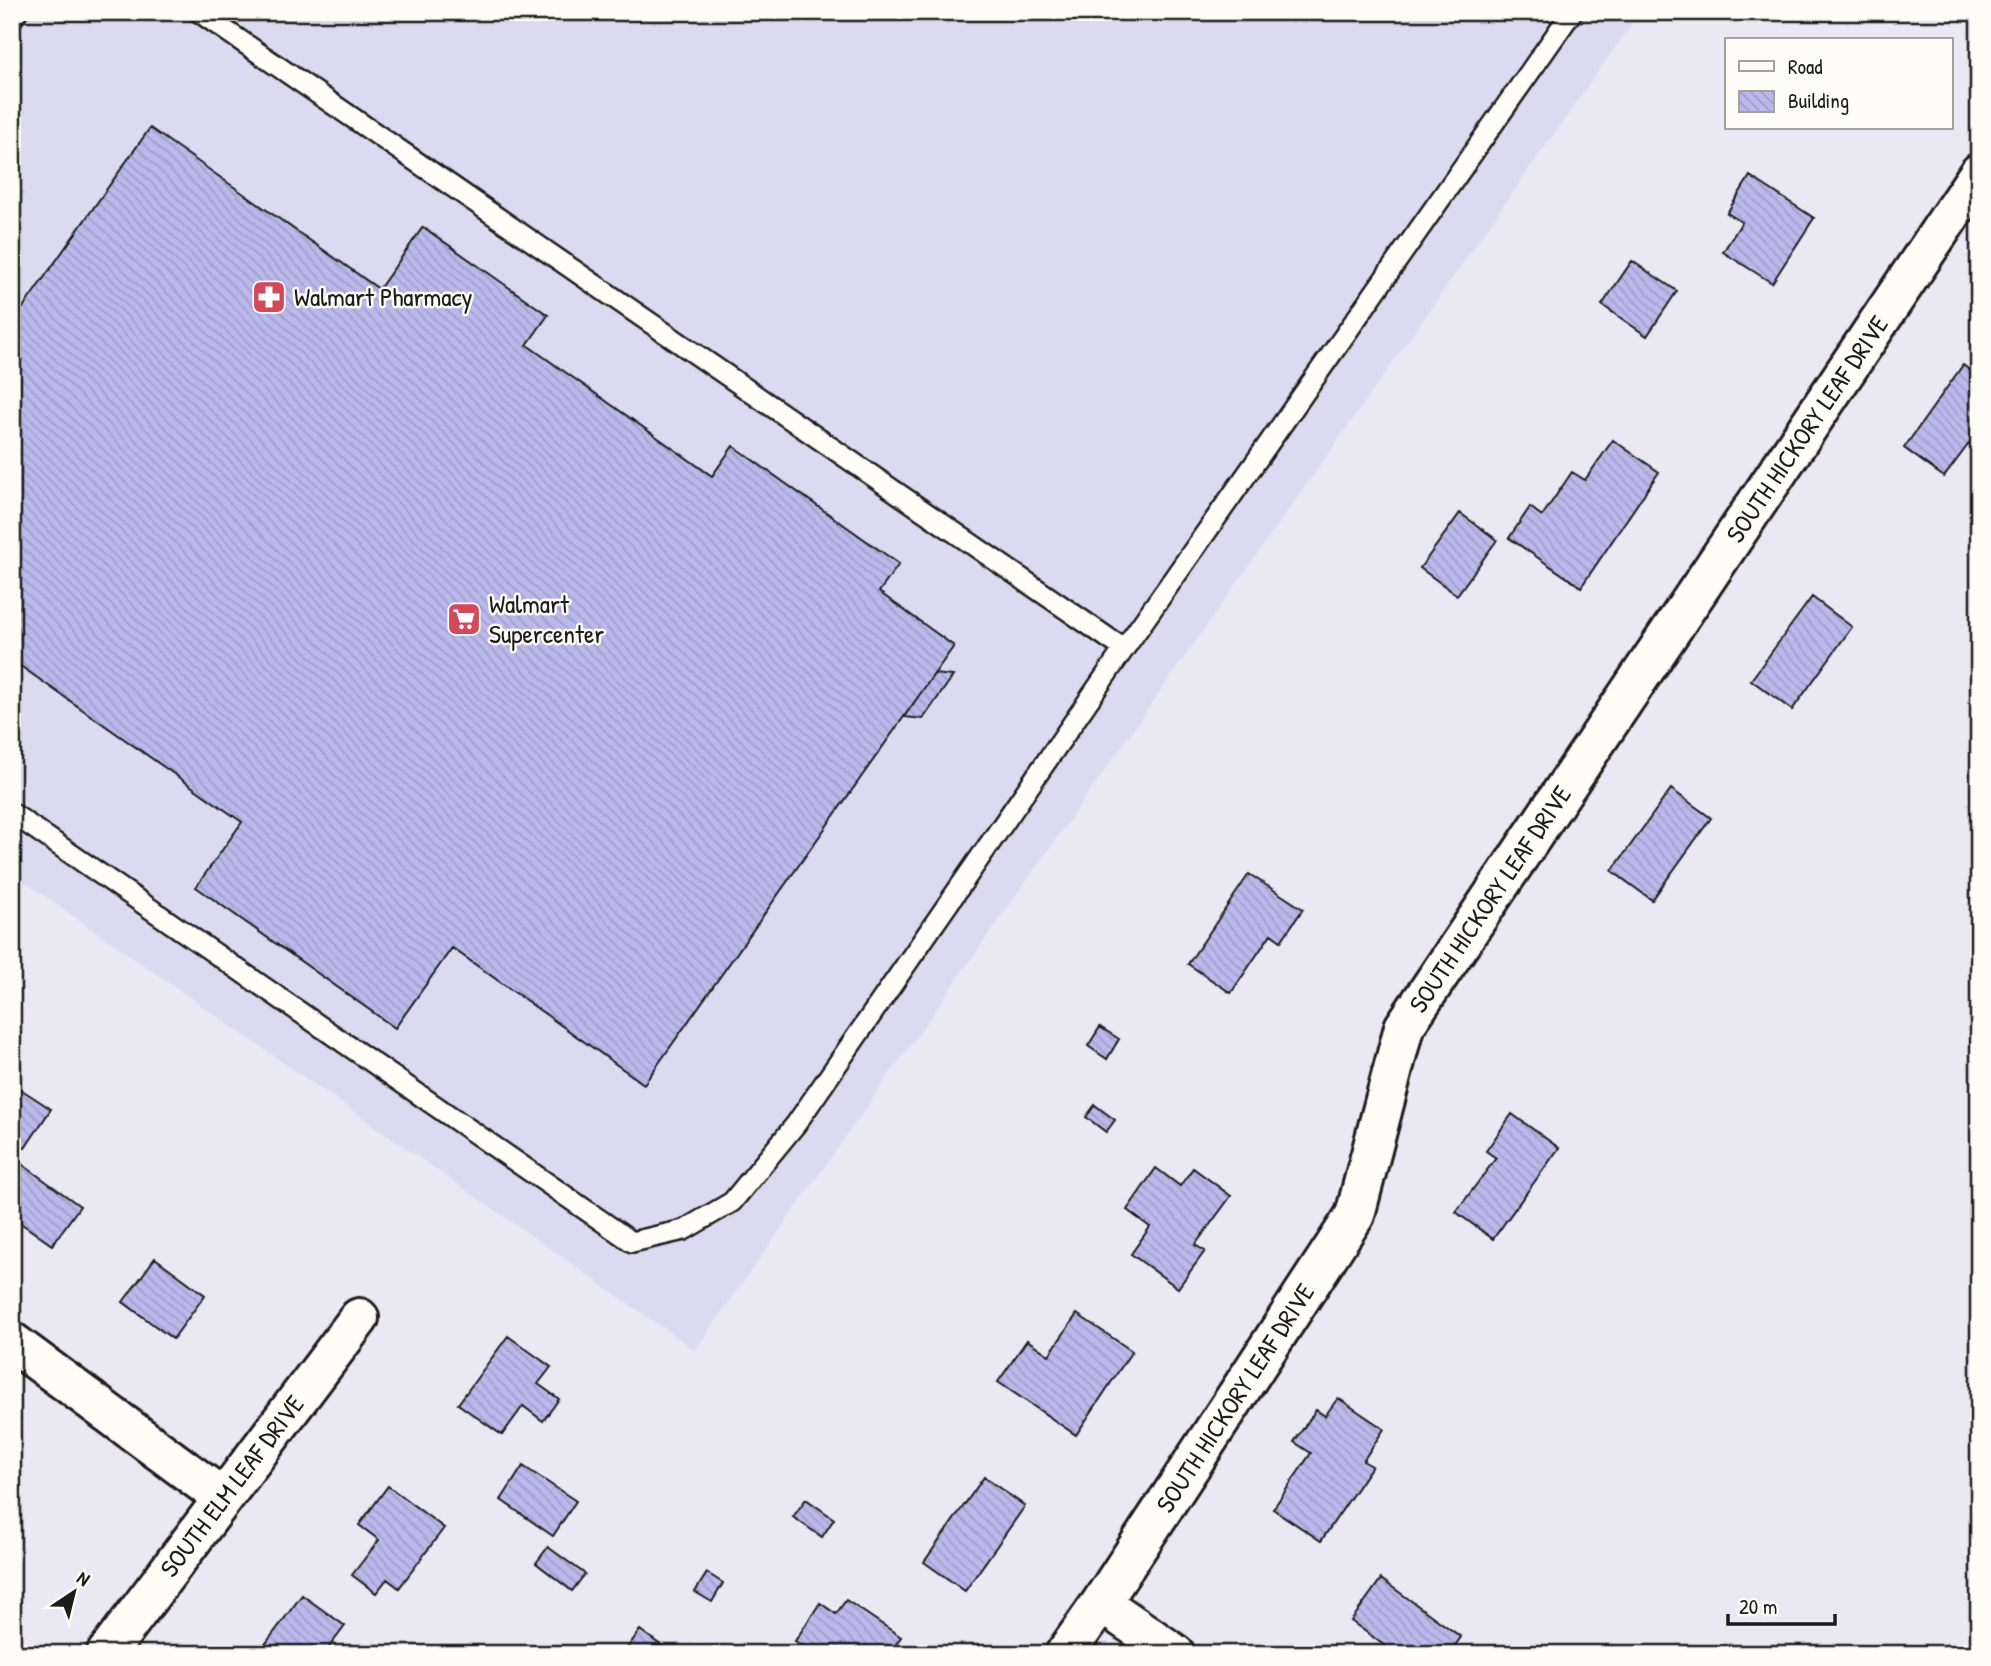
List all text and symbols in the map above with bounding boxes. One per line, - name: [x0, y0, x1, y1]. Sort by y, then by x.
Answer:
- legend: [1725, 38, 1952, 130]
- text: Road: [1788, 52, 1822, 81]
- text: Building: [1788, 86, 1849, 115]
- pharmacy icon: Walmart Pharmacy: [250, 278, 288, 316]
- place label: Walmart Pharmacy: [294, 279, 473, 314]
- street label: SOUTH HICKORY LEAF DRIVE: [1717, 308, 1896, 549]
- place label: Walmart Supercenter: [489, 586, 604, 651]
- supermarket icon: Walmart Supercenter: [445, 600, 483, 638]
- street label: SOUTH HICKORY LEAF DRIVE: [1400, 778, 1579, 1019]
- street label: SOUTH HICKORY LEAF DRIVE: [1147, 1276, 1322, 1519]
- street label: SOUTH ELM LEAF DRIVE: [152, 1387, 312, 1584]
- north arrow: [38, 1558, 108, 1628]
- text: N: [72, 1565, 95, 1592]
- scale bar: [1728, 1582, 1835, 1626]
- text: 20 m: [1739, 1592, 1777, 1621]

